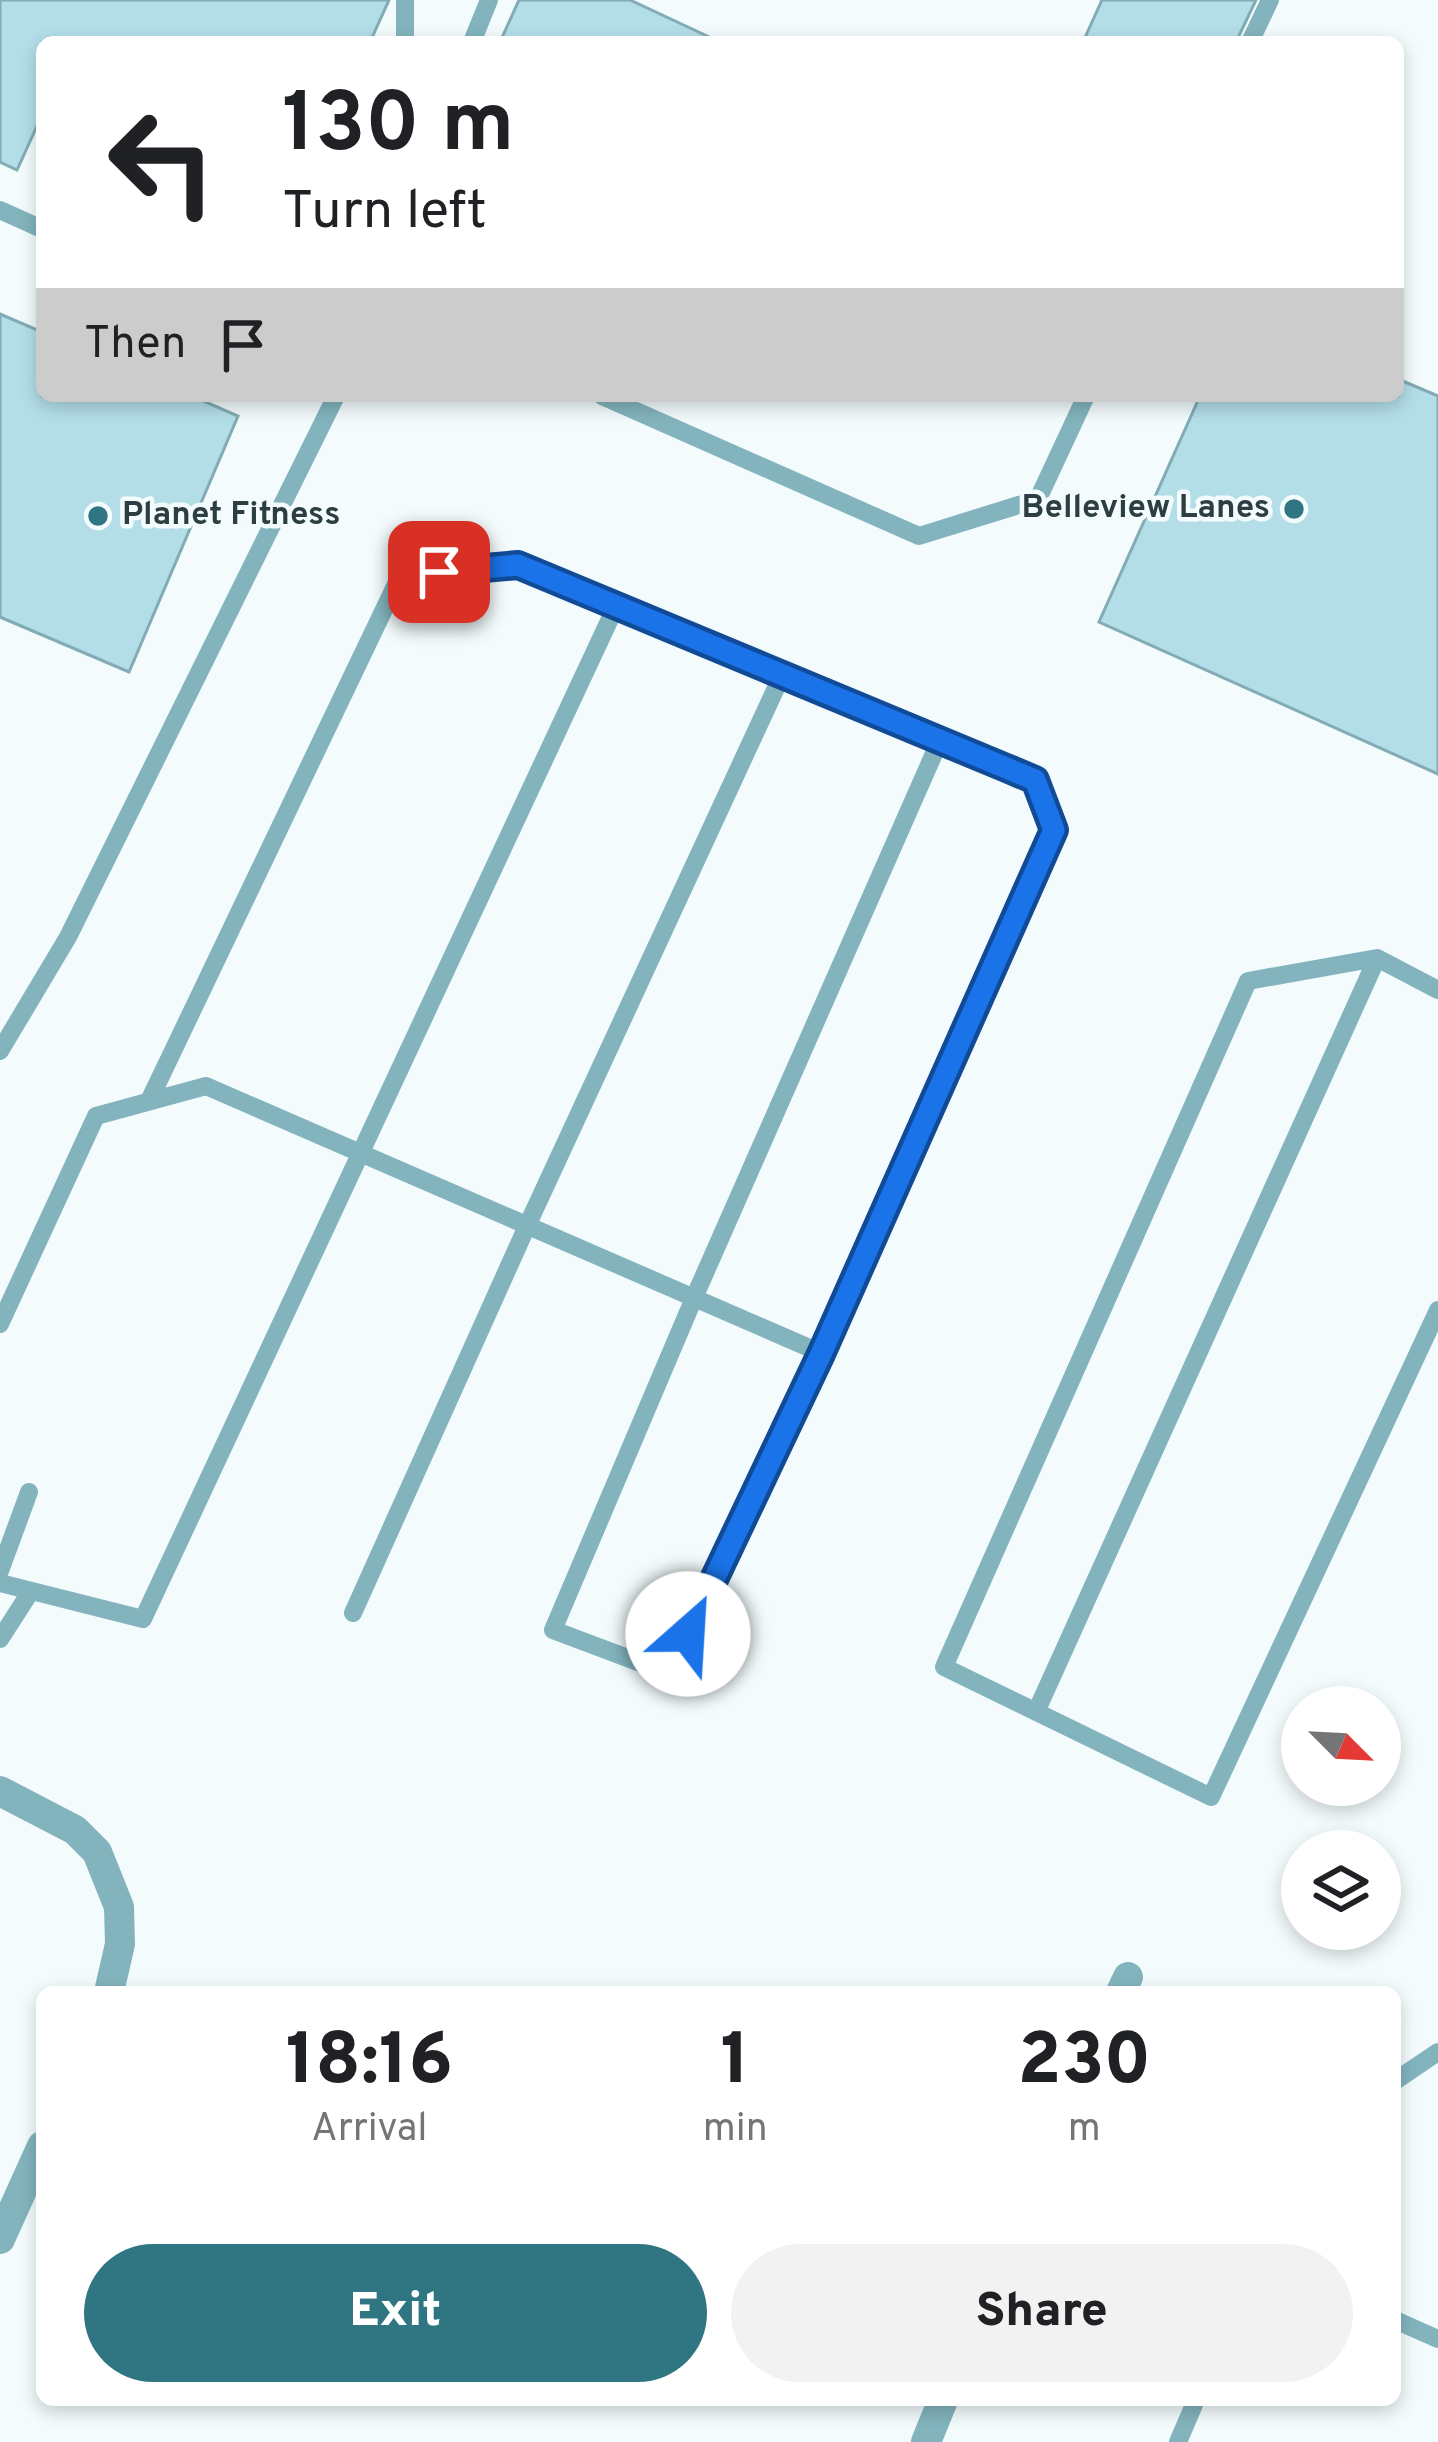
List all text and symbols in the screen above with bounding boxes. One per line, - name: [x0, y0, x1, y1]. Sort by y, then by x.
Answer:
- text: 130 m: [282, 75, 514, 181]
- icon: left: [84, 84, 240, 240]
- text: Turn left: [282, 179, 487, 248]
- icon: arrive: [210, 312, 276, 378]
- text: Then: [84, 317, 186, 374]
- place label: Belleview Lanes: [1022, 488, 1270, 530]
- place label: Planet Fitness: [122, 495, 341, 537]
- marker: Belleview Lanes: [1281, 496, 1307, 522]
- marker: Planet Fitness: [85, 503, 111, 529]
- pin: [388, 521, 490, 623]
- icon: arrive: [406, 539, 472, 605]
- position arrow: [625, 1571, 751, 1697]
- north arrow: [1281, 1686, 1401, 1806]
- map controls: [1281, 1686, 1401, 1950]
- button: layers: [1281, 1830, 1401, 1950]
- text: 18:16: [286, 2018, 453, 2110]
- text: 1: [721, 2018, 750, 2110]
- text: 230: [1018, 2018, 1151, 2110]
- text: Arrival: [311, 2106, 428, 2155]
- text: min: [703, 2106, 768, 2155]
- text: m: [1068, 2106, 1101, 2155]
- button: Exit: [84, 2244, 707, 2382]
- button: Share: [731, 2244, 1353, 2382]

